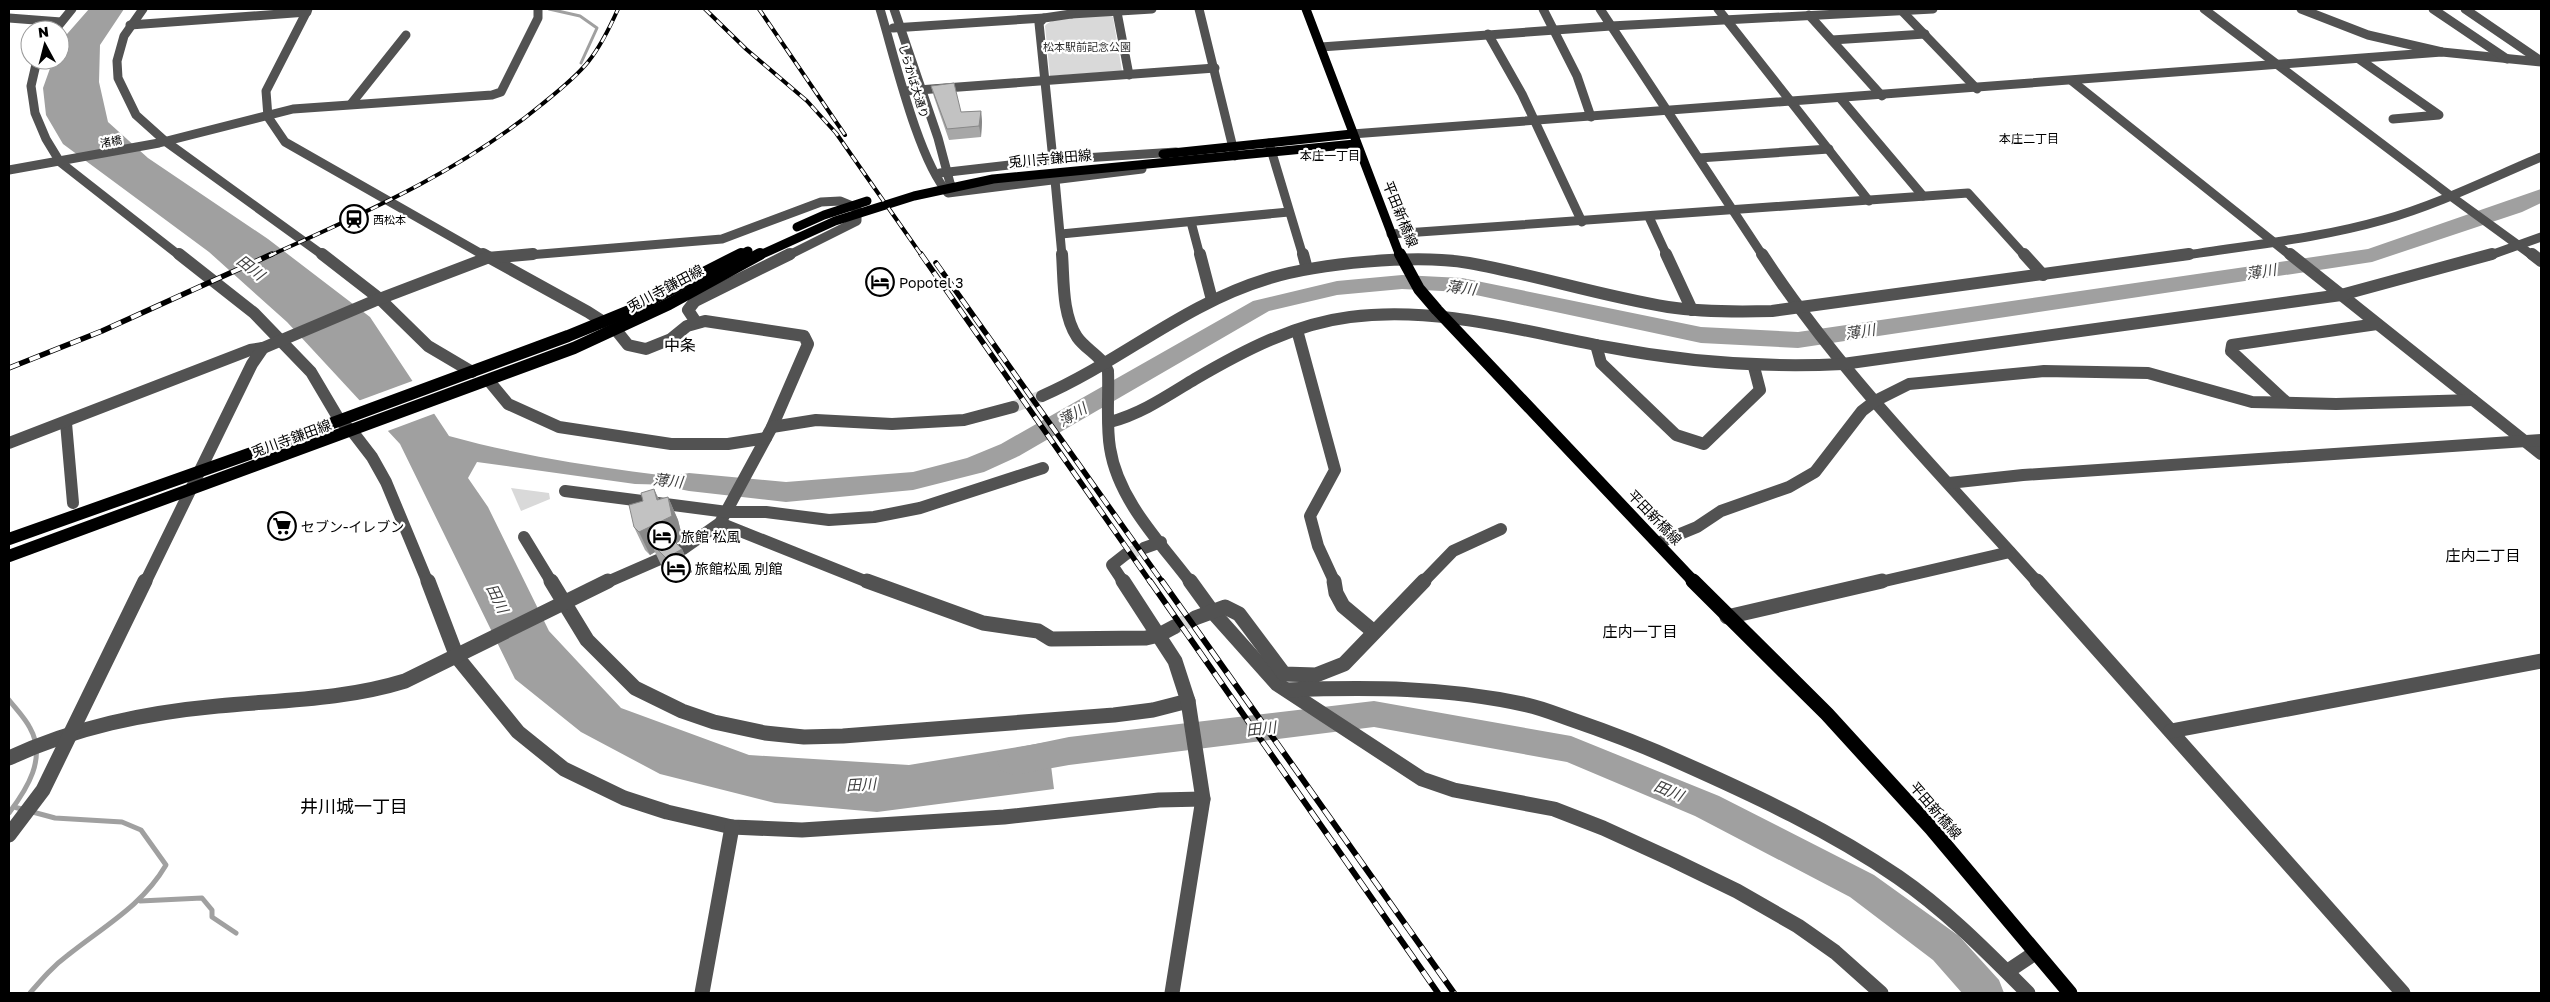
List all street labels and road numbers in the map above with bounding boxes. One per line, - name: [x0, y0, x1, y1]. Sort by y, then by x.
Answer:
- street label: しらかば大通り: [897, 42, 931, 120]
- street label: 渚橋: [99, 133, 123, 149]
- street label: 兎川寺鎌田線: [1007, 146, 1093, 170]
- street label: 平田新橋線: [1380, 178, 1422, 250]
- street label: 兎川寺鎌田線: [624, 261, 706, 315]
- street label: 兎川寺鎌田線: [249, 416, 333, 460]
- street label: 平田新橋線: [1625, 486, 1685, 548]
- street label: 平田新橋線: [1907, 778, 1965, 842]

